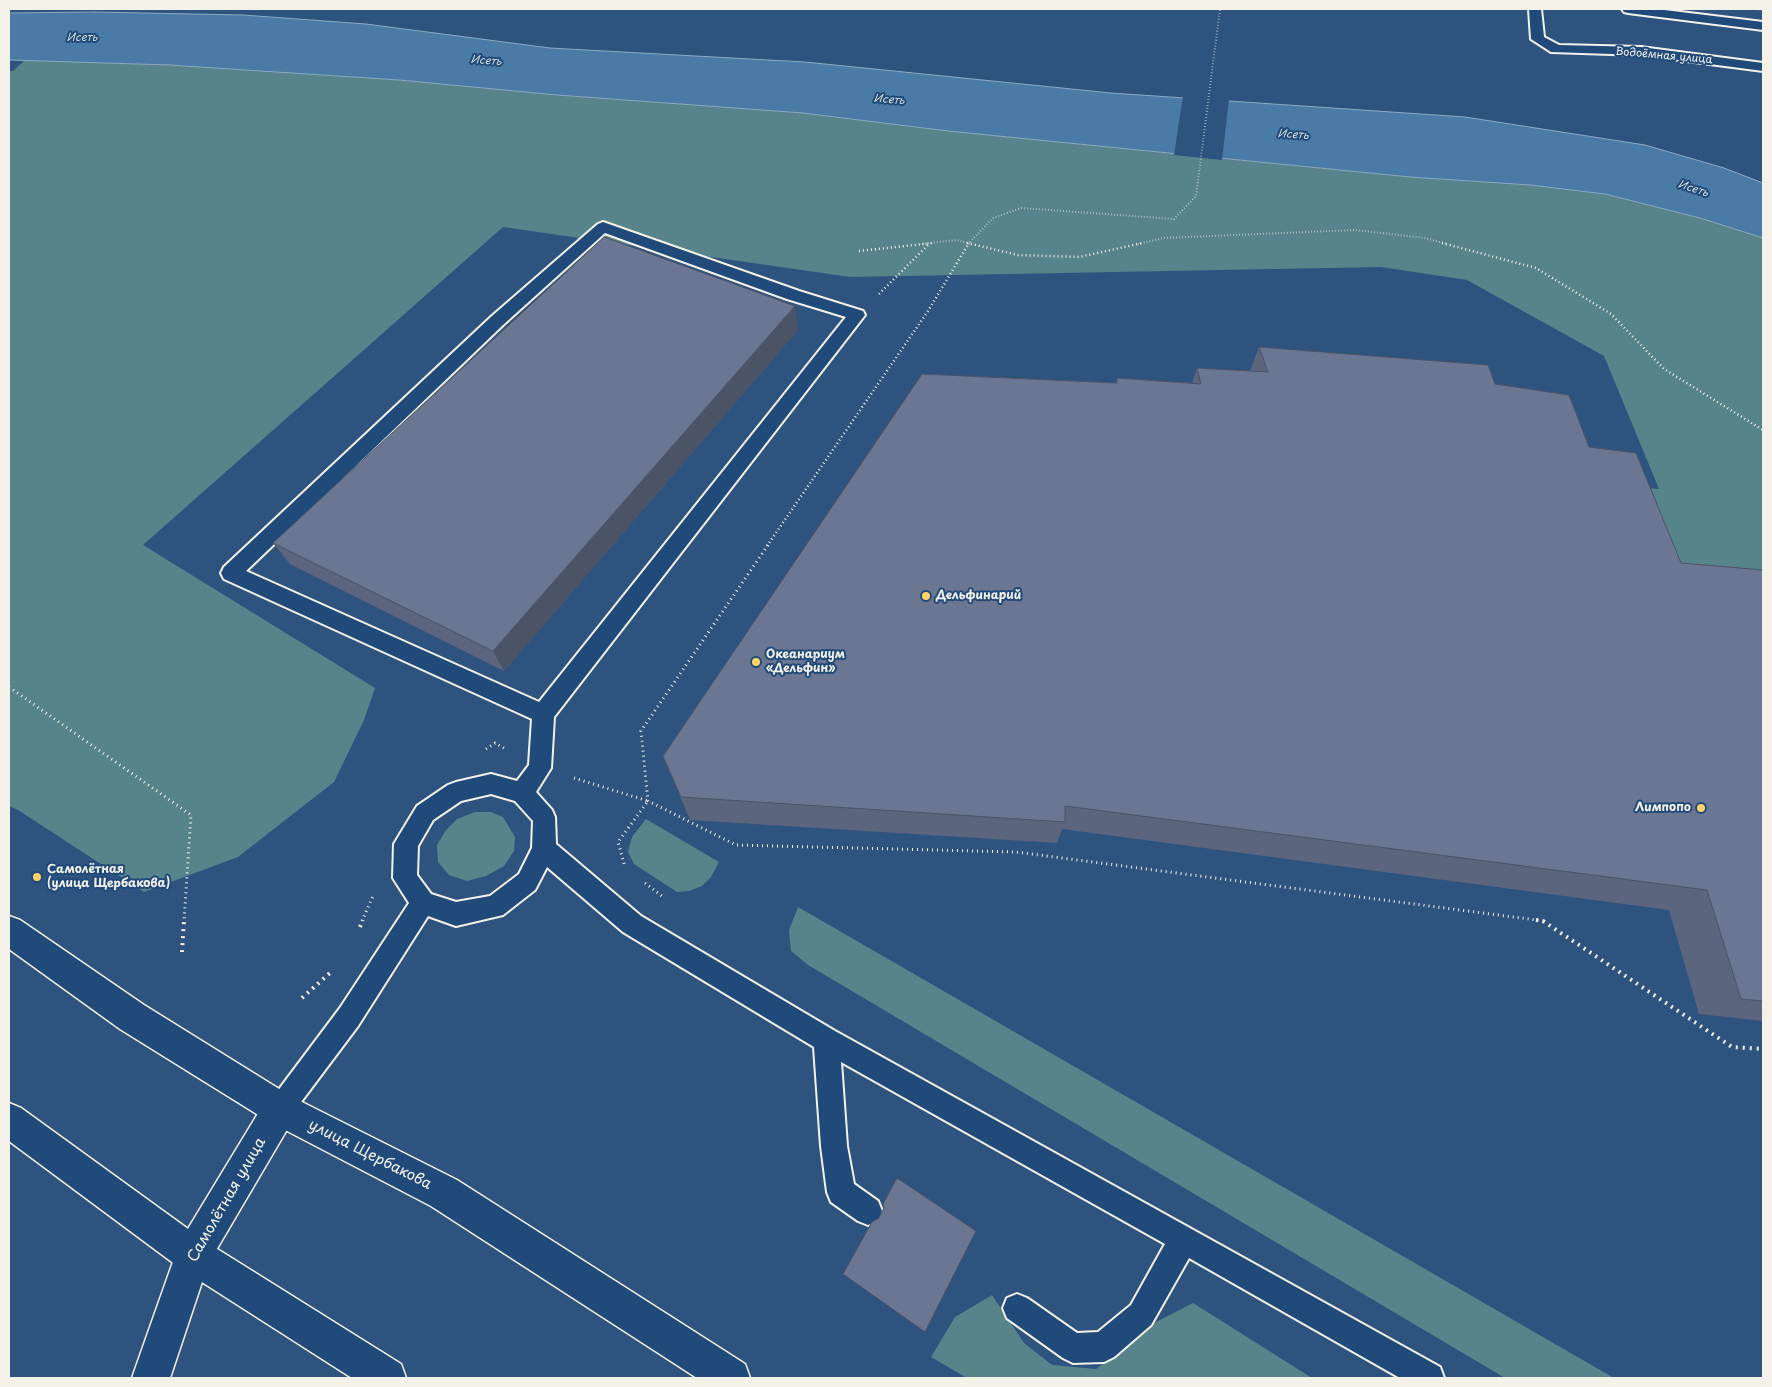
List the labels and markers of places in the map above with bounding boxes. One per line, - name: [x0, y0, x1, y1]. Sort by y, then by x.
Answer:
- place label: Дельфинарий: [936, 589, 1021, 603]
- marker: Дельфинарий: [920, 590, 932, 602]
- place label: Океанариум «Дельфин»: [766, 648, 845, 676]
- marker: Океанариум «Дельфин»: [750, 656, 762, 668]
- place label: Лимпопо: [1635, 801, 1691, 815]
- marker: Лимпопо: [1695, 802, 1707, 814]
- place label: Самолётная (улица Щербакова): [47, 863, 170, 891]
- marker: Самолётная (улица Щербакова): [31, 871, 43, 883]

